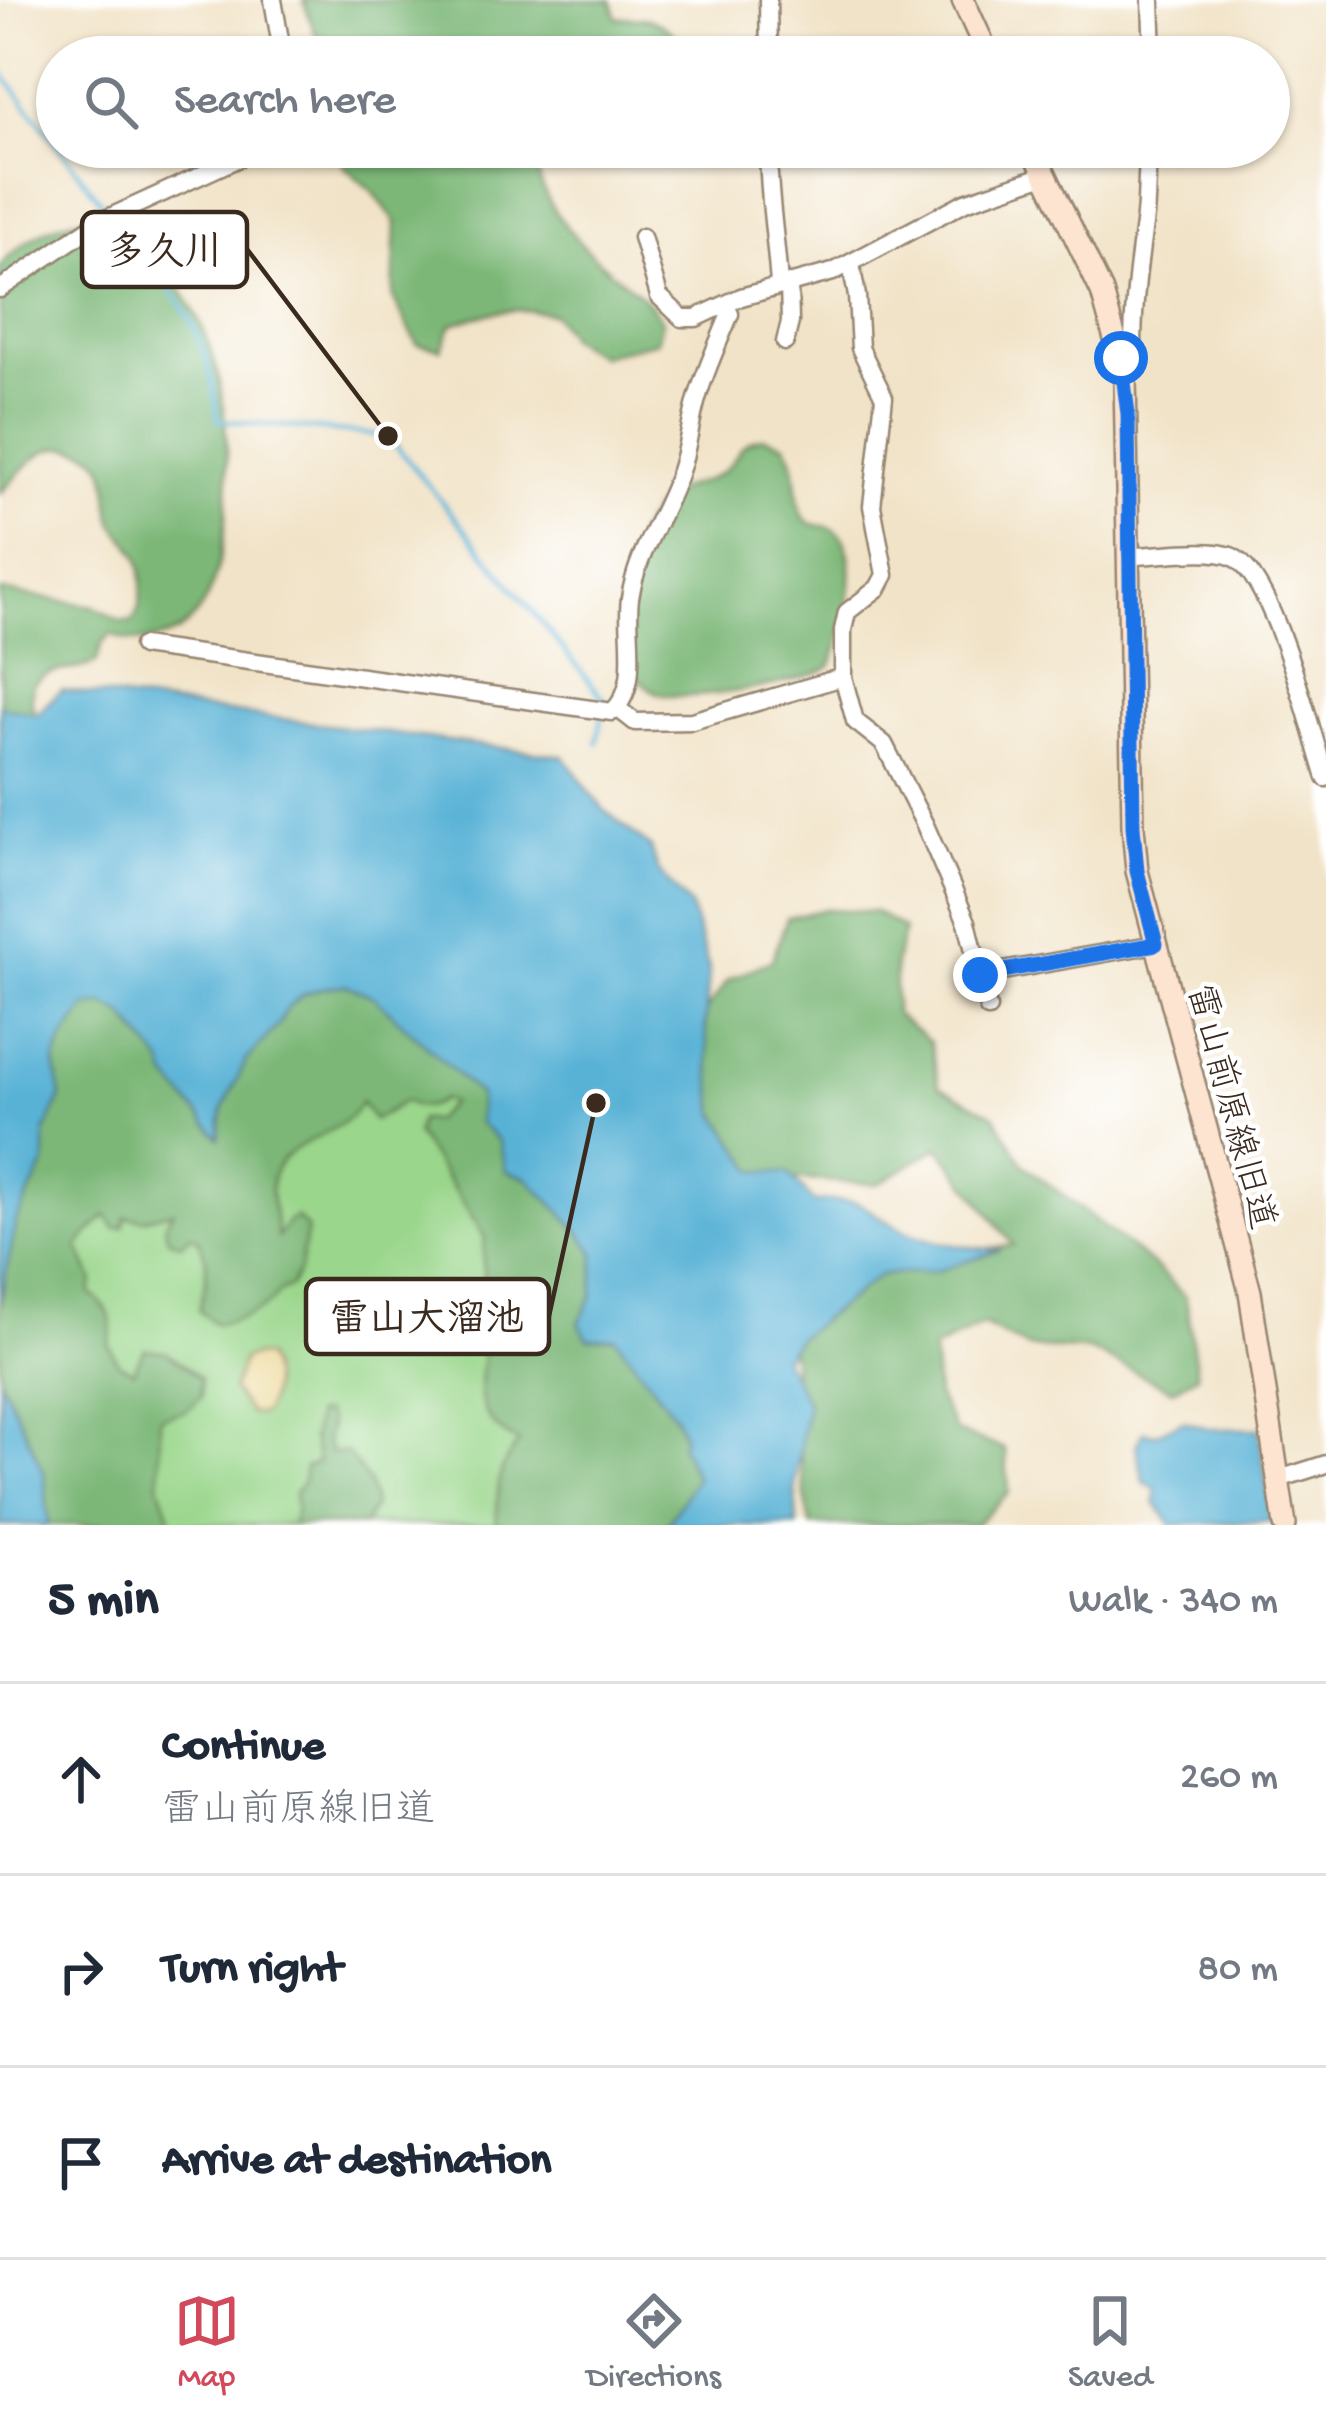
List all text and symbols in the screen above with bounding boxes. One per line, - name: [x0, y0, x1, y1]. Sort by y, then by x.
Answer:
- search box: [36, 36, 1290, 168]
- icon: search: [78, 69, 144, 135]
- text: Search here: [174, 76, 396, 129]
- callout: 多久川: [82, 212, 247, 287]
- text: 多久川: [106, 230, 224, 279]
- route start: [1094, 331, 1148, 385]
- route end: [953, 948, 1007, 1002]
- street label: 雷山前原線旧道: [1174, 980, 1283, 1235]
- callout: 雷山大溜池: [306, 1279, 549, 1354]
- text: 雷山大溜池: [329, 1298, 525, 1346]
- text: 5 min: [48, 1573, 158, 1633]
- text: Walk · 340 m: [1069, 1580, 1278, 1626]
- text: Continue: [162, 1722, 325, 1775]
- icon: ahead: [48, 1746, 114, 1812]
- text: 260 m: [1180, 1756, 1278, 1802]
- text: 雷山前原線旧道: [162, 1790, 435, 1836]
- icon: right: [48, 1938, 114, 2004]
- text: Turn right: [162, 1944, 342, 1997]
- text: 80 m: [1198, 1948, 1278, 1994]
- icon: arrive: [48, 2130, 114, 2196]
- text: Arrive at destination: [162, 2136, 551, 2189]
- tab: Map: [174, 2288, 240, 2398]
- tab: Directions: [587, 2288, 721, 2398]
- tab: Saved: [1068, 2288, 1152, 2398]

